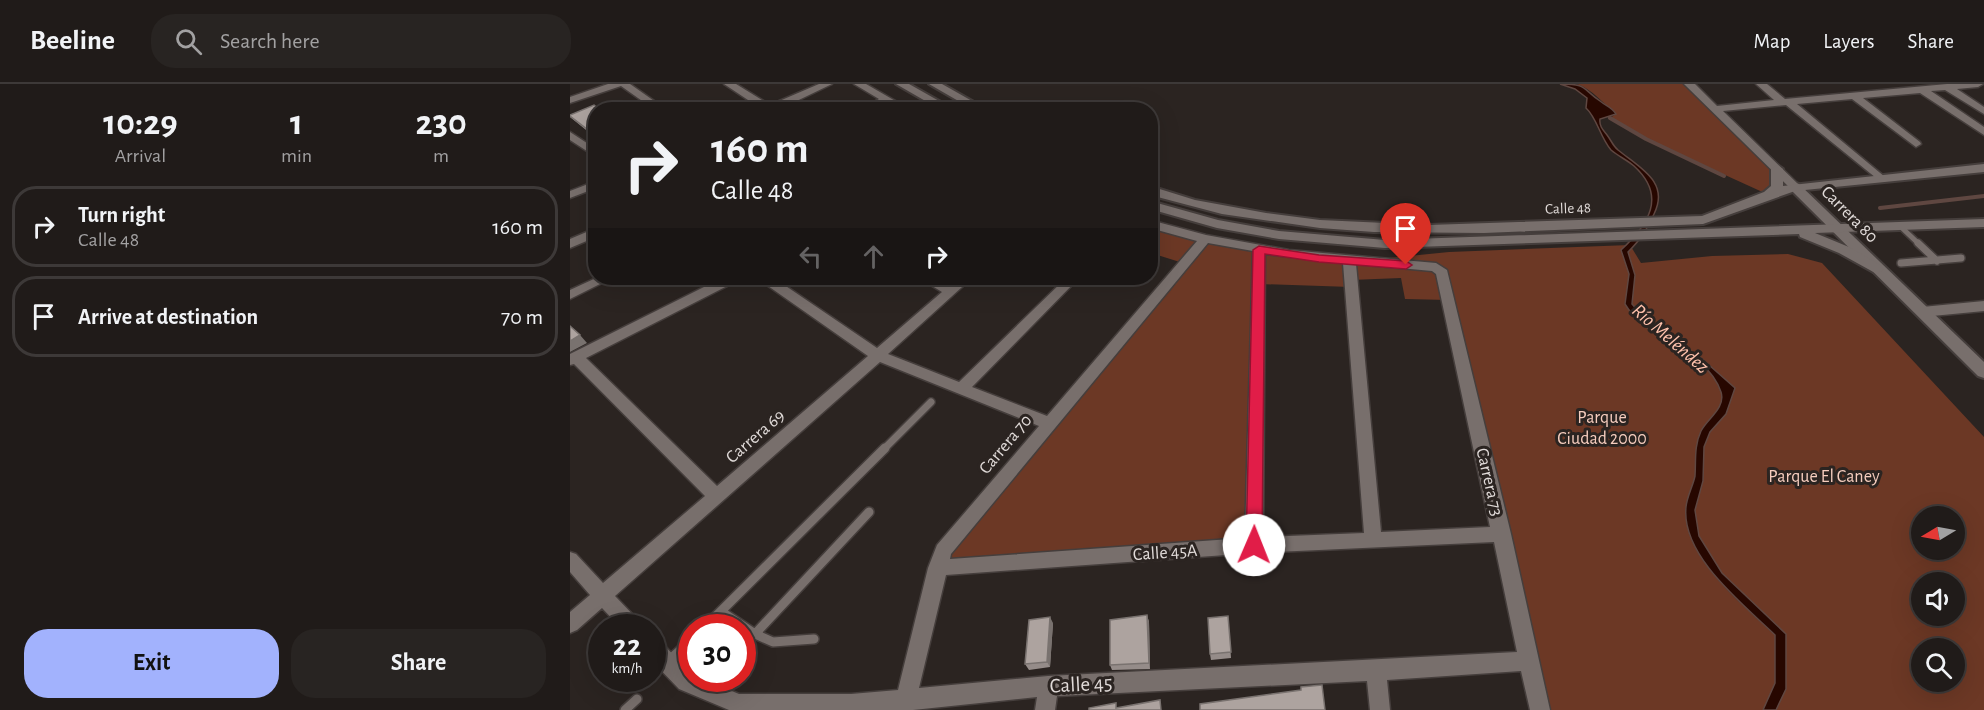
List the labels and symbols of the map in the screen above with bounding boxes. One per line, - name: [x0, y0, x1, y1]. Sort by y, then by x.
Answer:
- street label: Carrera 80: [1817, 183, 1881, 247]
- street label: Calle 48: [1545, 200, 1591, 217]
- pin: [1380, 203, 1431, 265]
- water label: Río Meléndez: [1628, 300, 1713, 377]
- street label: Carrera 69: [723, 407, 788, 467]
- park label: Parque Ciudad 2000: [1557, 409, 1647, 448]
- street label: Carrera 70: [976, 412, 1036, 478]
- street label: Carrera 73: [1472, 446, 1506, 518]
- park label: Parque El Caney: [1768, 468, 1880, 486]
- north arrow: [1911, 506, 1965, 560]
- position arrow: [1222, 513, 1286, 577]
- street label: Calle 45A: [1132, 542, 1198, 564]
- speed limit sign: 30: [678, 614, 756, 692]
- street label: Calle 45: [1049, 672, 1113, 697]

